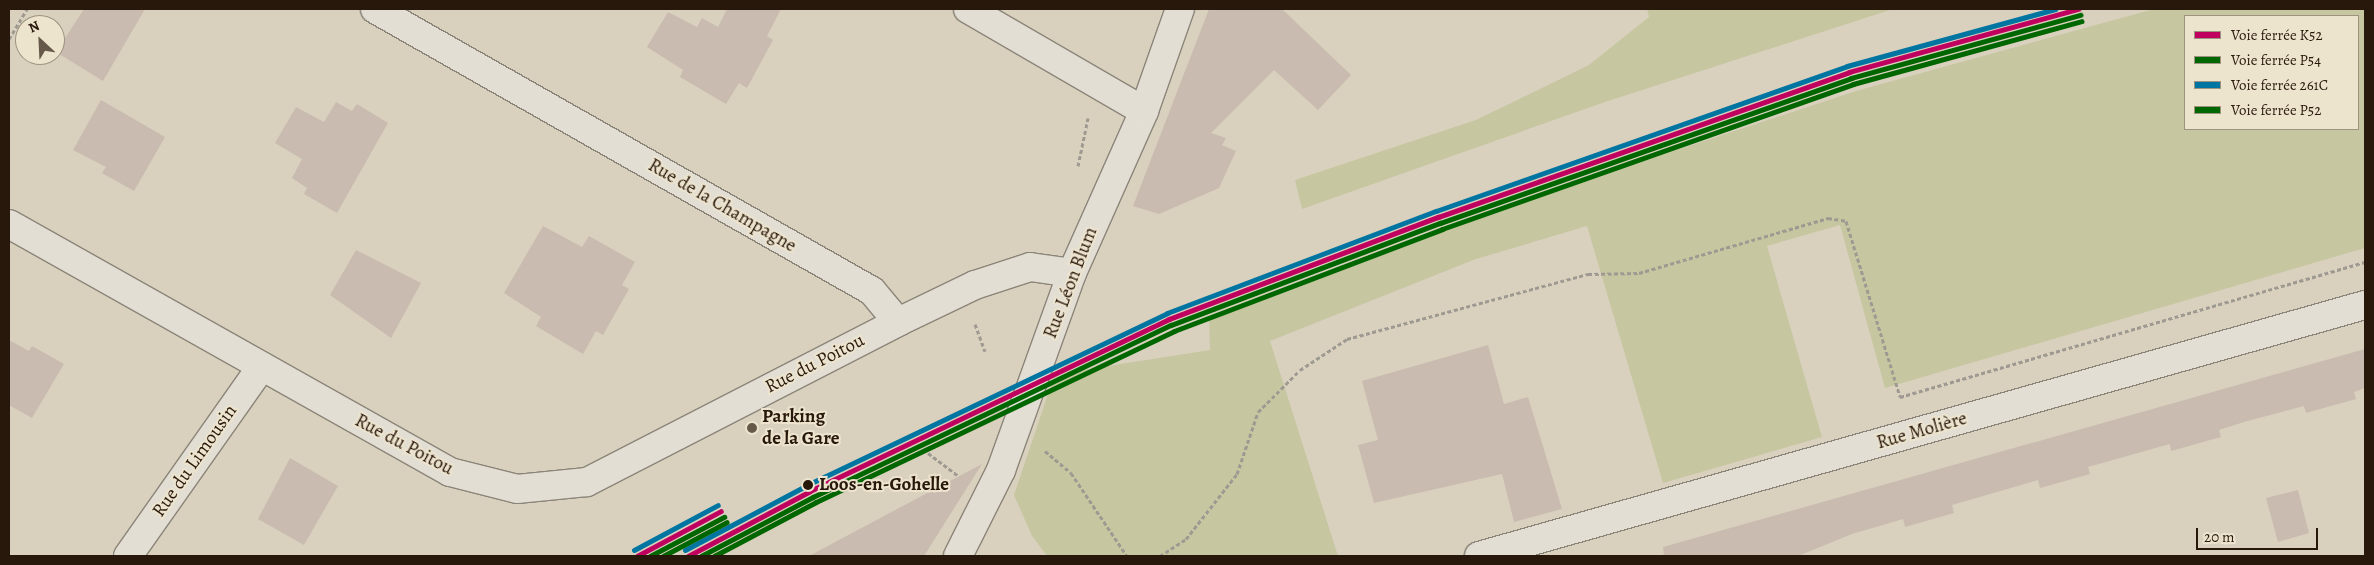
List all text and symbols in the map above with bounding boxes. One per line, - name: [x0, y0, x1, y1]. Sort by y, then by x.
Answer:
- north arrow: [15, 15, 65, 65]
- legend: [2184, 15, 2359, 130]
- text: N: [25, 16, 43, 38]
- text: Voie ferrée K52: [2231, 25, 2323, 45]
- text: Voie ferrée P54: [2231, 50, 2321, 70]
- text: Voie ferrée 261C: [2231, 75, 2328, 95]
- text: Voie ferrée P52: [2231, 100, 2321, 120]
- street label: Rue de la Champagne: [644, 154, 800, 258]
- street label: Rue Léon Blum: [1039, 224, 1103, 342]
- street label: Rue du Poitou: [762, 329, 868, 399]
- street label: Rue du Limousin: [148, 400, 242, 522]
- place label: Parking de la Gare: [762, 406, 840, 450]
- street label: Rue Molière: [1874, 407, 1970, 455]
- street label: Rue du Poitou: [351, 410, 457, 480]
- marker: Parking de la Gare: [746, 422, 758, 434]
- place label: Loos-en-Gohelle: [819, 474, 949, 496]
- marker: Loos-en-Gohelle: [801, 478, 815, 492]
- scale bar: [2199, 518, 2322, 550]
- text: 20 m: [2204, 527, 2235, 547]

